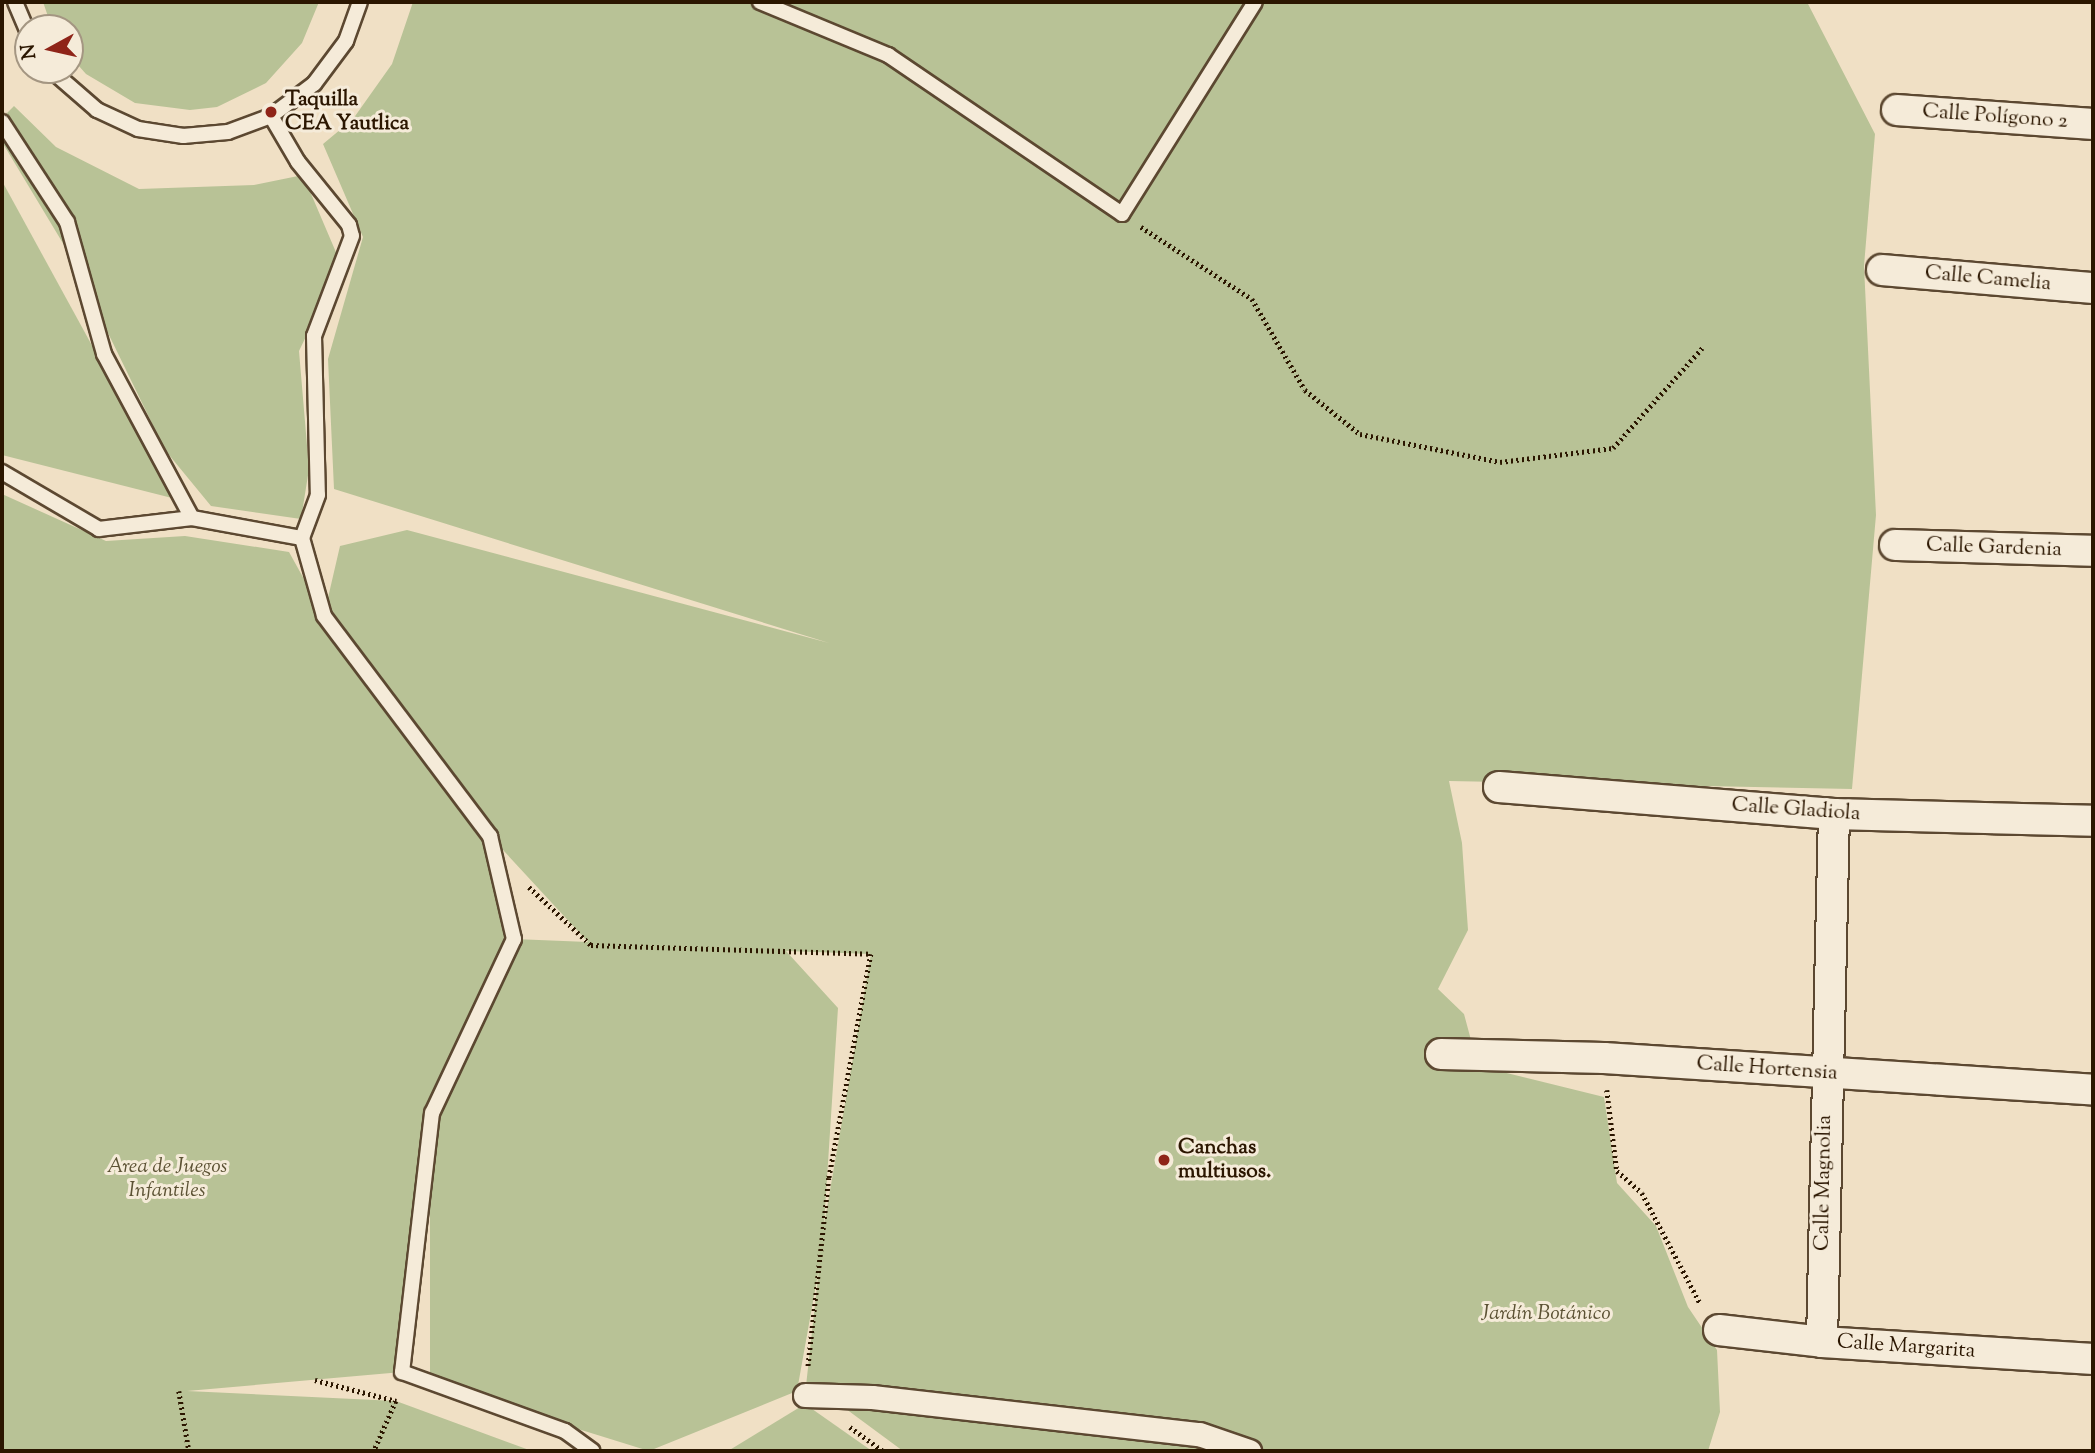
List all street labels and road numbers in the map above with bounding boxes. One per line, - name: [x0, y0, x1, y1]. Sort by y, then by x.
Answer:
- street label: Calle Polígono 2: [1921, 99, 2069, 135]
- street label: Calle Camelia: [1924, 261, 2052, 297]
- street label: Calle Gardenia: [1926, 533, 2062, 563]
- street label: Calle Gladiola: [1731, 793, 1861, 827]
- street label: Calle Hortensia: [1696, 1052, 1838, 1086]
- street label: Calle Magnolia: [1810, 1115, 1838, 1251]
- street label: Calle Margarita: [1836, 1330, 1976, 1364]

